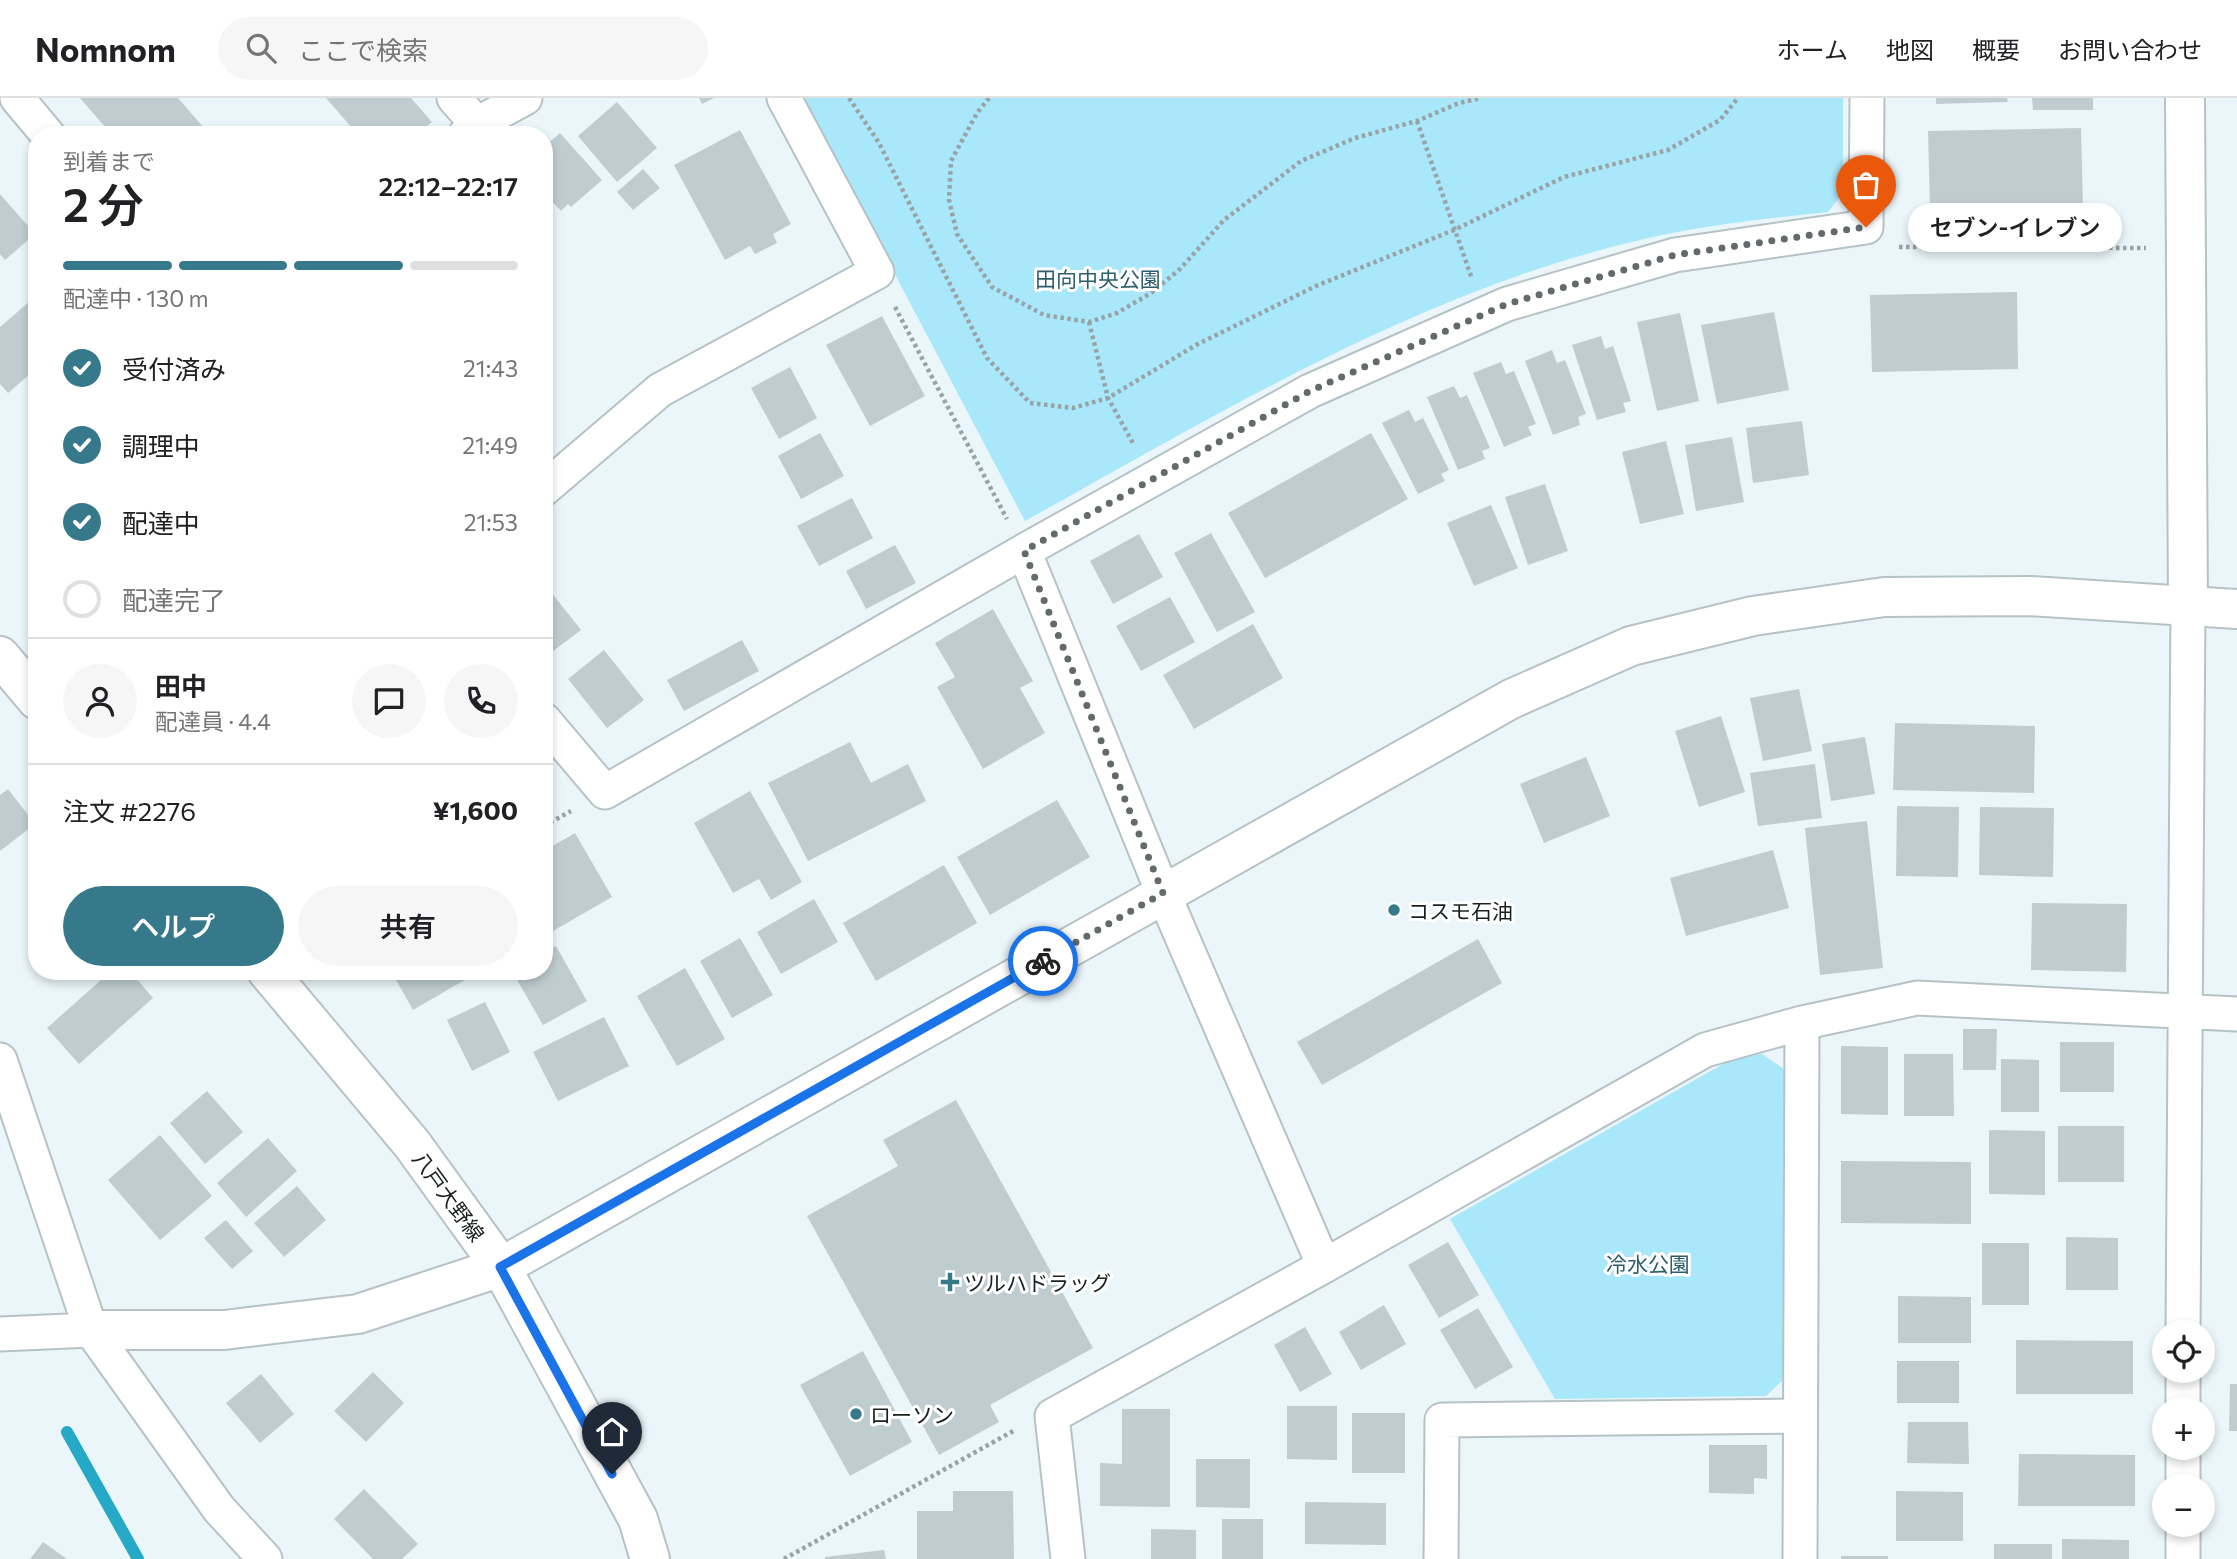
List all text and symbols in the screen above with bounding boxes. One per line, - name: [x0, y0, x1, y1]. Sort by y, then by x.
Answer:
- search box: [218, 17, 708, 80]
- text: Nomnom: [35, 28, 176, 69]
- icon: search: [242, 29, 280, 67]
- text: ここで検索: [298, 34, 428, 65]
- text: ホーム: [1777, 35, 1848, 64]
- text: 地図: [1886, 35, 1934, 64]
- text: 概要: [1972, 35, 2020, 64]
- text: お問い合わせ: [2058, 35, 2202, 64]
- text: 到着まで: [63, 147, 155, 175]
- pin: [1836, 155, 1896, 227]
- icon: bag: [1847, 166, 1885, 204]
- text: 22:12–22:17: [378, 170, 518, 201]
- text: 2 分: [63, 175, 144, 231]
- callout: セブン-イレブン: [1908, 202, 2122, 252]
- text: セブン-イレブン: [1930, 213, 2100, 241]
- park label: 田向中央公園: [1035, 266, 1161, 291]
- text: 配達中 · 130 m: [63, 284, 209, 312]
- icon: check: [63, 349, 101, 387]
- text: 受付済み: [122, 353, 226, 384]
- text: 21:43: [463, 354, 518, 382]
- icon: check: [63, 426, 101, 464]
- text: 調理中: [122, 430, 200, 461]
- text: 21:49: [462, 431, 518, 459]
- icon: check: [63, 503, 101, 541]
- text: 配達中: [122, 507, 200, 538]
- text: 21:53: [464, 508, 518, 536]
- text: 配達完了: [122, 584, 226, 615]
- button: person: [63, 664, 137, 738]
- button: chat: [352, 664, 426, 738]
- button: phone: [444, 664, 518, 738]
- text: 田中: [155, 670, 207, 701]
- text: 配達員 · 4.4: [155, 707, 271, 735]
- text: ¥1,600: [433, 794, 518, 825]
- text: 注文 #2276: [63, 795, 196, 826]
- button: ヘルプ: [63, 886, 284, 966]
- button: 共有: [298, 886, 518, 966]
- place label: コスモ石油: [1408, 898, 1513, 923]
- marker: コスモ石油: [1386, 902, 1402, 918]
- courier: [1008, 926, 1078, 996]
- icon: bike: [1024, 942, 1062, 980]
- street label: 八戸大野線: [408, 1146, 490, 1246]
- park label: 冷水公園: [1606, 1251, 1690, 1276]
- place label: ツルハドラッグ: [964, 1270, 1111, 1295]
- marker: ツルハドラッグ: [942, 1274, 958, 1290]
- map controls: [2152, 1320, 2215, 1537]
- button: locate: [2152, 1320, 2215, 1383]
- button: +: [2152, 1397, 2215, 1460]
- pin: [582, 1402, 642, 1474]
- place label: ローソン: [870, 1402, 954, 1427]
- marker: ローソン: [848, 1406, 864, 1422]
- icon: home: [593, 1413, 631, 1451]
- button: −: [2152, 1474, 2215, 1537]

